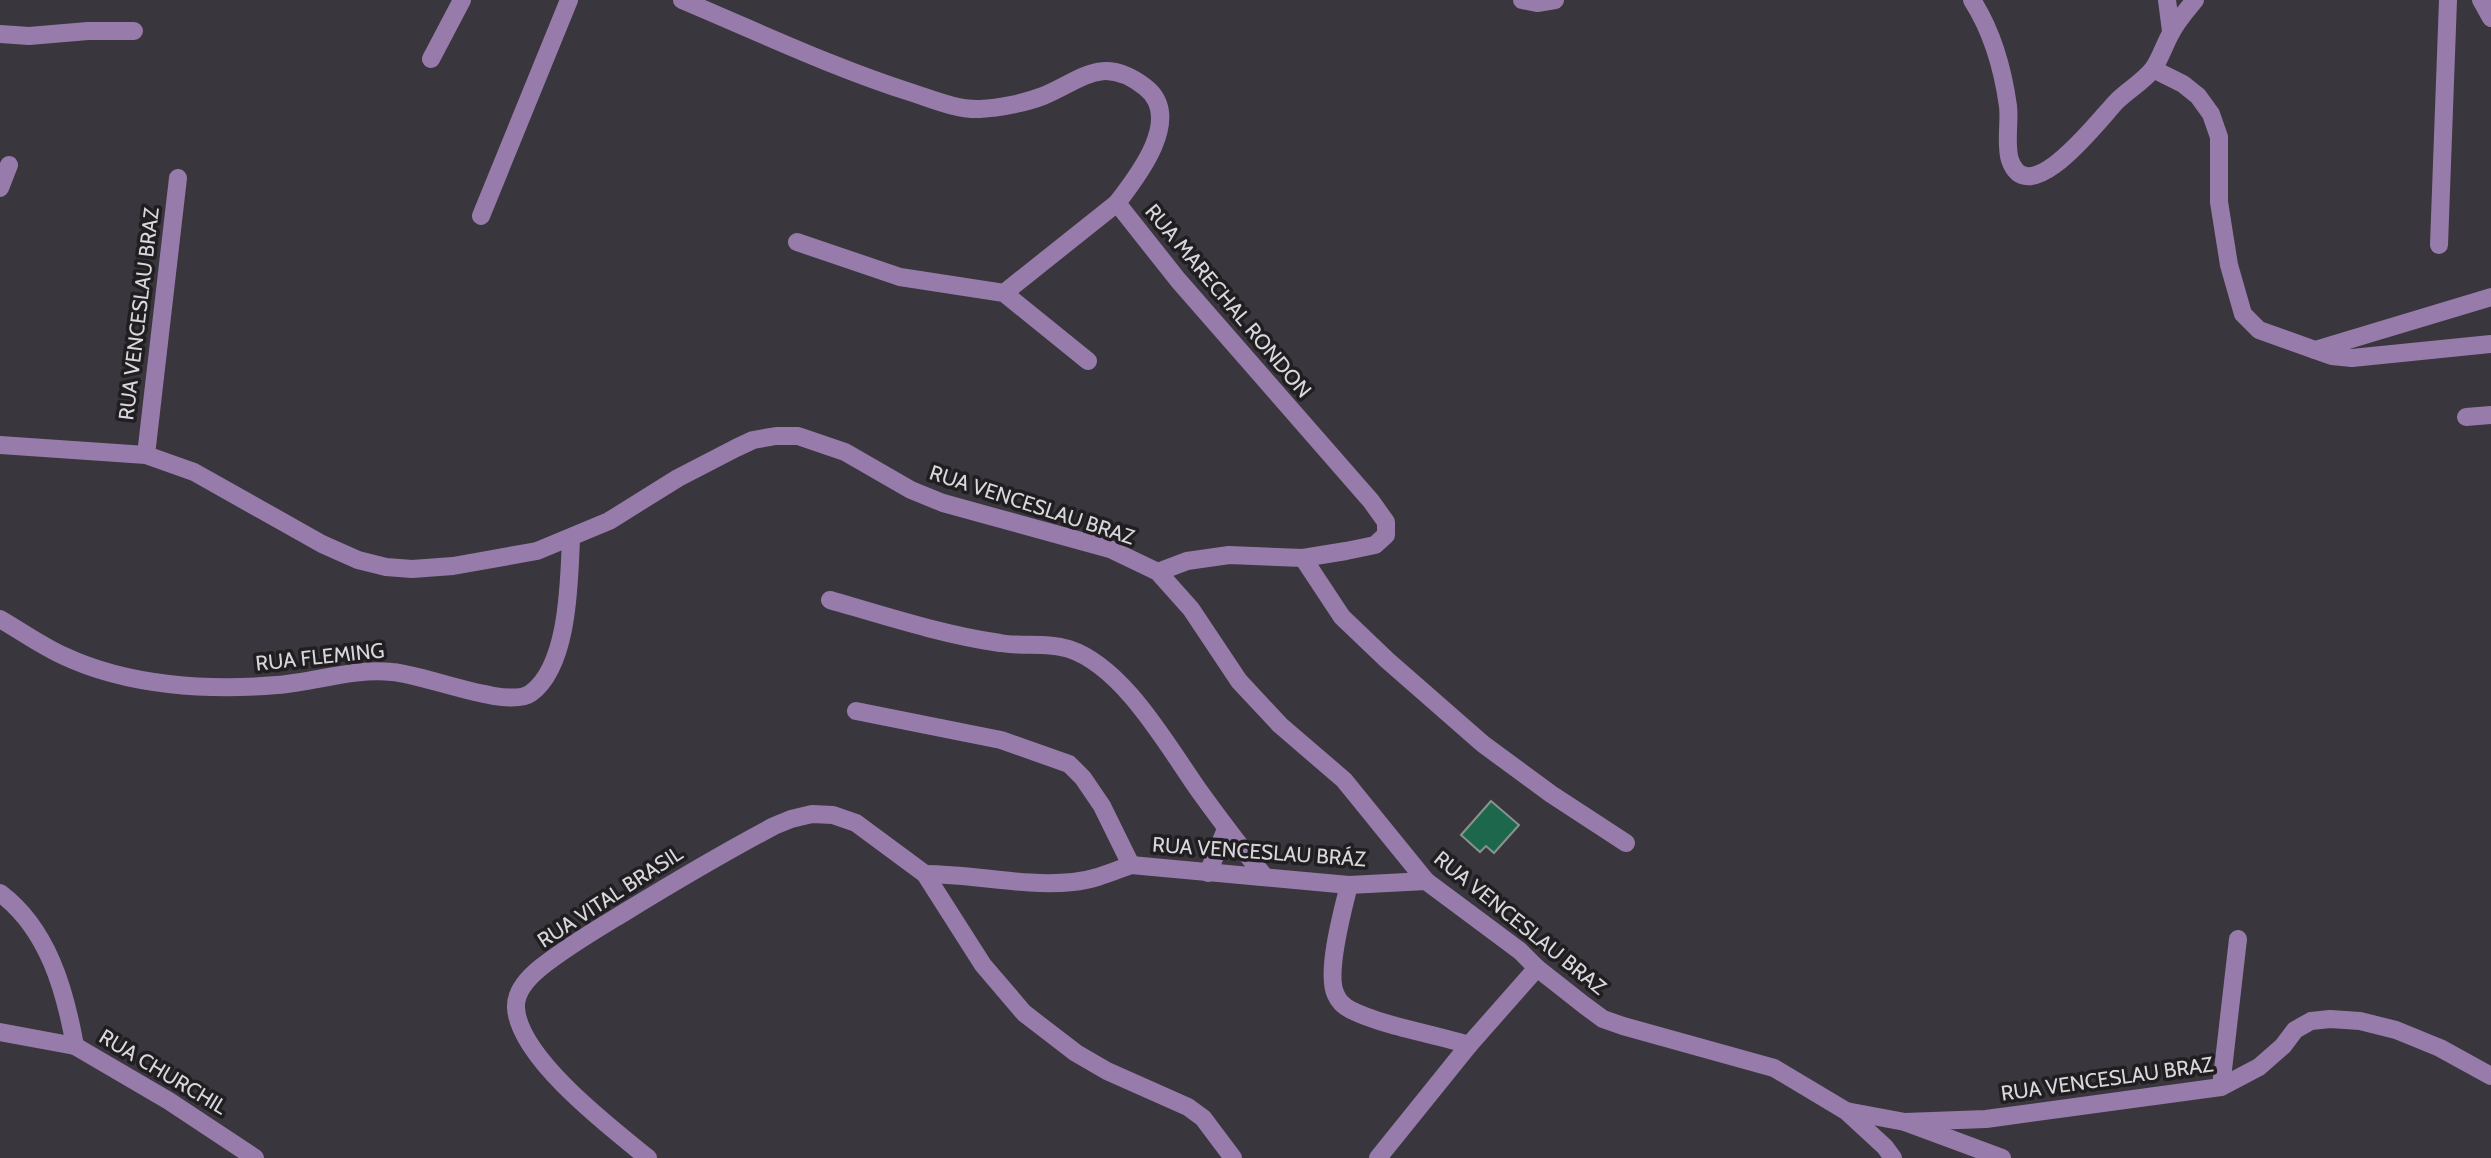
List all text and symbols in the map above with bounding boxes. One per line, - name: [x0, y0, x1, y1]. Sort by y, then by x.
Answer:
- street label: RUA MARECHAL RONDON: [1140, 199, 1317, 403]
- street label: RUA VENCESLAU BRAZ: [113, 206, 164, 422]
- street label: RUA VENCESLAU BRAZ: [927, 460, 1138, 550]
- street label: RUA FLEMING: [254, 637, 386, 676]
- street label: RUA VENCESLAU BRÁZ: [1151, 832, 1367, 871]
- street label: RUA VITAL BRASIL: [533, 840, 687, 953]
- street label: RUA VENCESLAU BRAZ: [1429, 846, 1612, 1000]
- street label: RUA CHURCHIL: [95, 1024, 232, 1120]
- street label: RUA VENCESLAU BRAZ: [1999, 1051, 2215, 1106]

